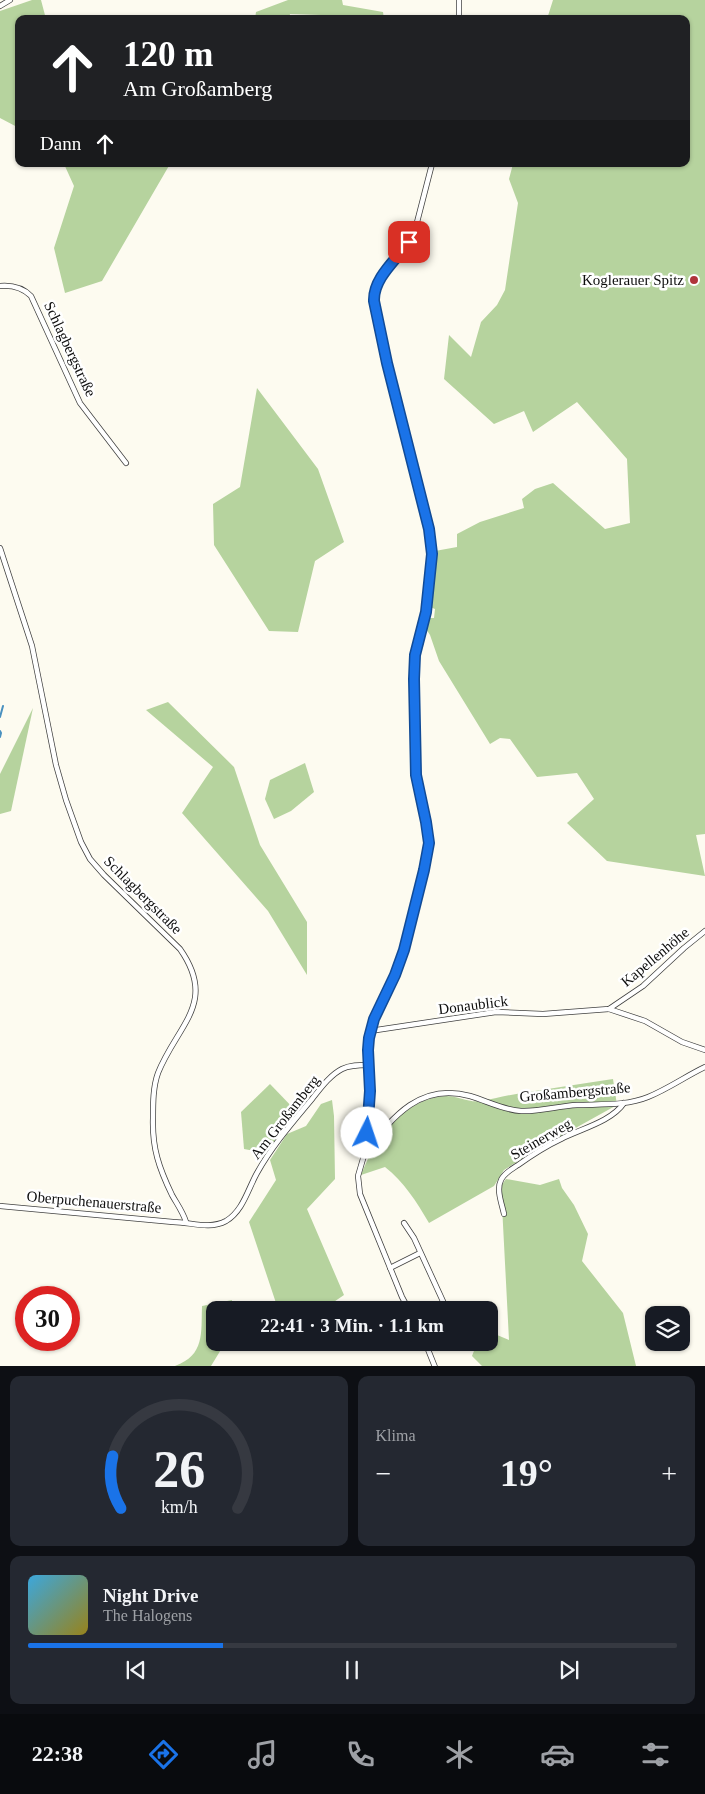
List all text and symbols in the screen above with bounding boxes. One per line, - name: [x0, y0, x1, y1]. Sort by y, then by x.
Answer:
- icon: ahead: [40, 35, 105, 100]
- text: 120 m: [123, 35, 213, 74]
- text: Am Großamberg: [123, 76, 272, 101]
- icon: ahead: [91, 130, 119, 158]
- text: Dann: [40, 133, 81, 154]
- pin: [388, 221, 430, 263]
- icon: arrive: [395, 228, 423, 256]
- place label: Koglerauer Spitz: [582, 272, 684, 288]
- marker: Koglerauer Spitz: [688, 274, 700, 286]
- street label: Schlagbergstraße: [41, 299, 99, 399]
- street label: Schlagbergstraße: [101, 853, 185, 937]
- street label: Kapellenhöhe: [618, 924, 692, 990]
- street label: Donaublick: [437, 993, 509, 1017]
- street label: Am Großamberg: [247, 1072, 323, 1162]
- street label: Großambergstraße: [519, 1079, 631, 1105]
- position arrow: [340, 1106, 392, 1158]
- street label: Steinerweg: [508, 1115, 575, 1163]
- street label: Oberpuchenauerstraße: [26, 1188, 162, 1216]
- speed limit sign: 30: [15, 1286, 80, 1351]
- map controls: [645, 1306, 690, 1351]
- button: layers: [645, 1306, 690, 1351]
- text: 22:41 · 3 Min. · 1.1 km: [260, 1315, 444, 1336]
- text: Klima: [376, 1427, 416, 1444]
- text: 26: [153, 1441, 205, 1498]
- text: 19°: [500, 1452, 553, 1494]
- text: −: [376, 1458, 391, 1489]
- text: +: [661, 1458, 677, 1489]
- text: km/h: [160, 1497, 197, 1517]
- text: Night Drive: [103, 1585, 199, 1606]
- text: The Halogens: [103, 1607, 192, 1624]
- icon: previous: [122, 1656, 150, 1684]
- icon: pause: [338, 1656, 366, 1684]
- icon: next: [555, 1656, 583, 1684]
- icon: directions: [146, 1737, 181, 1772]
- icon: music: [245, 1737, 280, 1772]
- icon: phone: [343, 1737, 378, 1772]
- icon: climate: [442, 1737, 477, 1772]
- icon: car: [540, 1737, 575, 1772]
- icon: filters: [638, 1737, 673, 1772]
- text: 22:38: [32, 1741, 83, 1766]

